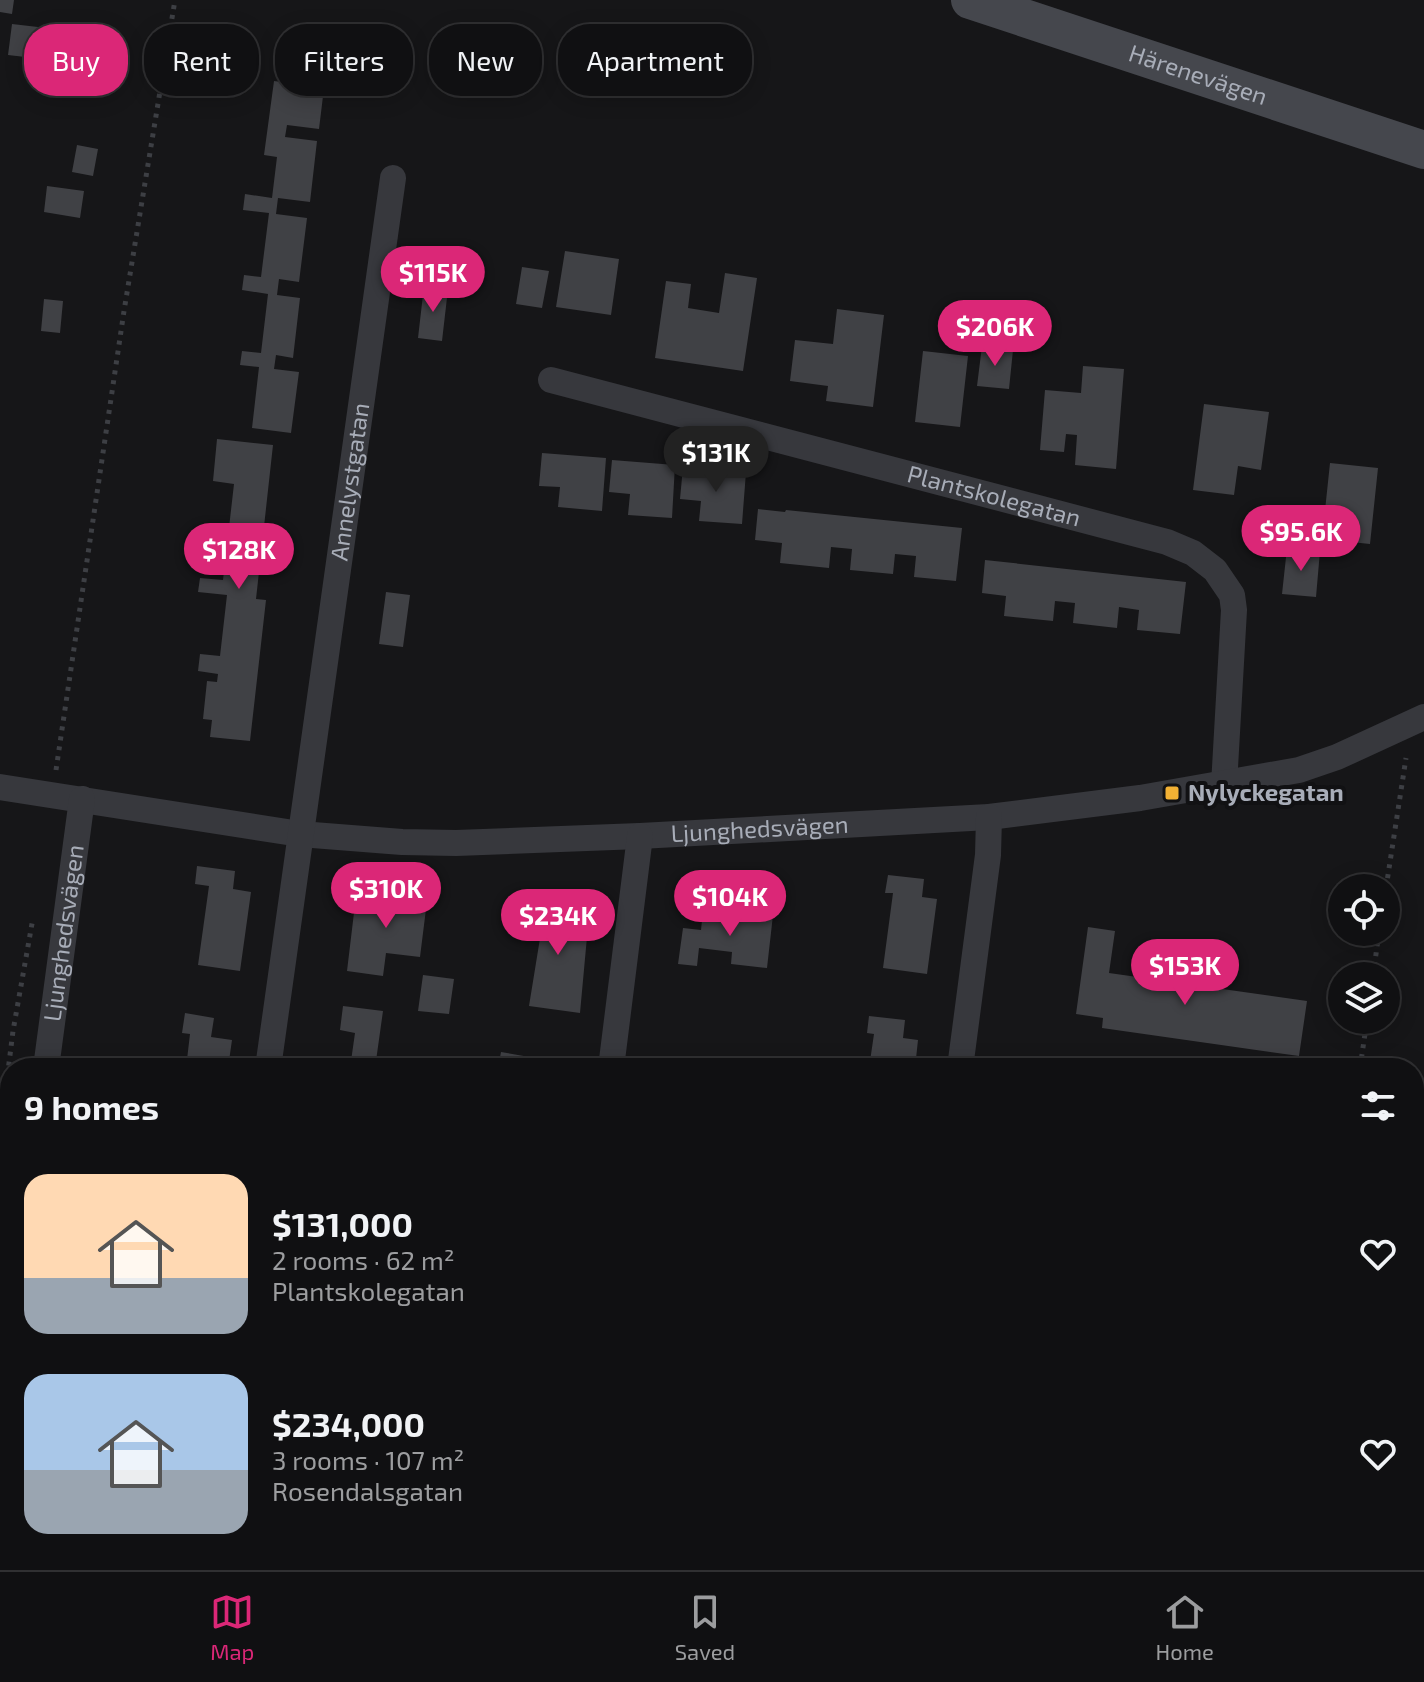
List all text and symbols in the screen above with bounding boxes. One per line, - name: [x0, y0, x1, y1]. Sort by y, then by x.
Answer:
- chip: Buy: [24, 24, 128, 96]
- chip: Rent: [144, 24, 259, 96]
- chip: Filters: [275, 24, 413, 96]
- chip: New: [429, 24, 542, 96]
- chip: Apartment: [558, 24, 752, 96]
- street label: Härenevägen: [1125, 37, 1271, 110]
- pin: $115K: [377, 246, 489, 314]
- text: $115K: [399, 256, 467, 287]
- pin: $206K: [939, 300, 1051, 368]
- text: $206K: [956, 310, 1034, 341]
- street label: Annelystgatan: [323, 401, 374, 562]
- pin: $131K: [660, 426, 772, 494]
- text: $131K: [682, 436, 750, 467]
- street label: Plantskolegatan: [905, 458, 1084, 532]
- pin: $95.6K: [1236, 505, 1366, 573]
- text: $95.6K: [1260, 515, 1342, 546]
- pin: $128K: [183, 523, 295, 591]
- text: $128K: [202, 533, 276, 564]
- place label: Nylyckegatan: [1188, 777, 1344, 806]
- marker: Nylyckegatan: [1163, 784, 1181, 802]
- street label: Ljunghedsvägen: [670, 809, 849, 847]
- street label: Ljunghedsvägen: [36, 843, 89, 1023]
- pin: $310K: [330, 862, 442, 930]
- pin: $104K: [674, 870, 786, 938]
- text: $310K: [349, 872, 423, 903]
- map controls: [1328, 874, 1400, 1034]
- button: locate: [1328, 874, 1400, 946]
- text: $104K: [692, 880, 768, 911]
- pin: $234K: [502, 889, 614, 957]
- text: $234K: [519, 899, 597, 930]
- pin: $153K: [1129, 939, 1241, 1007]
- text: $153K: [1149, 949, 1221, 980]
- button: layers: [1328, 962, 1400, 1034]
- icon: filters: [1356, 1084, 1400, 1128]
- text: 9 homes: [24, 1086, 159, 1127]
- text: $131,000: [272, 1203, 413, 1244]
- icon: home: [88, 1206, 184, 1302]
- icon: heart: [1356, 1232, 1400, 1276]
- text: 2 rooms · 62 m²: [272, 1244, 455, 1275]
- text: Plantskolegatan: [272, 1275, 465, 1306]
- text: $234,000: [272, 1403, 425, 1444]
- icon: home: [88, 1406, 184, 1502]
- icon: heart: [1356, 1432, 1400, 1476]
- text: 3 rooms · 107 m²: [272, 1444, 464, 1475]
- text: Rosendalsgatan: [272, 1475, 463, 1506]
- tab: Map: [210, 1590, 254, 1664]
- tab: Saved: [675, 1590, 735, 1664]
- tab: Home: [1155, 1590, 1214, 1664]

